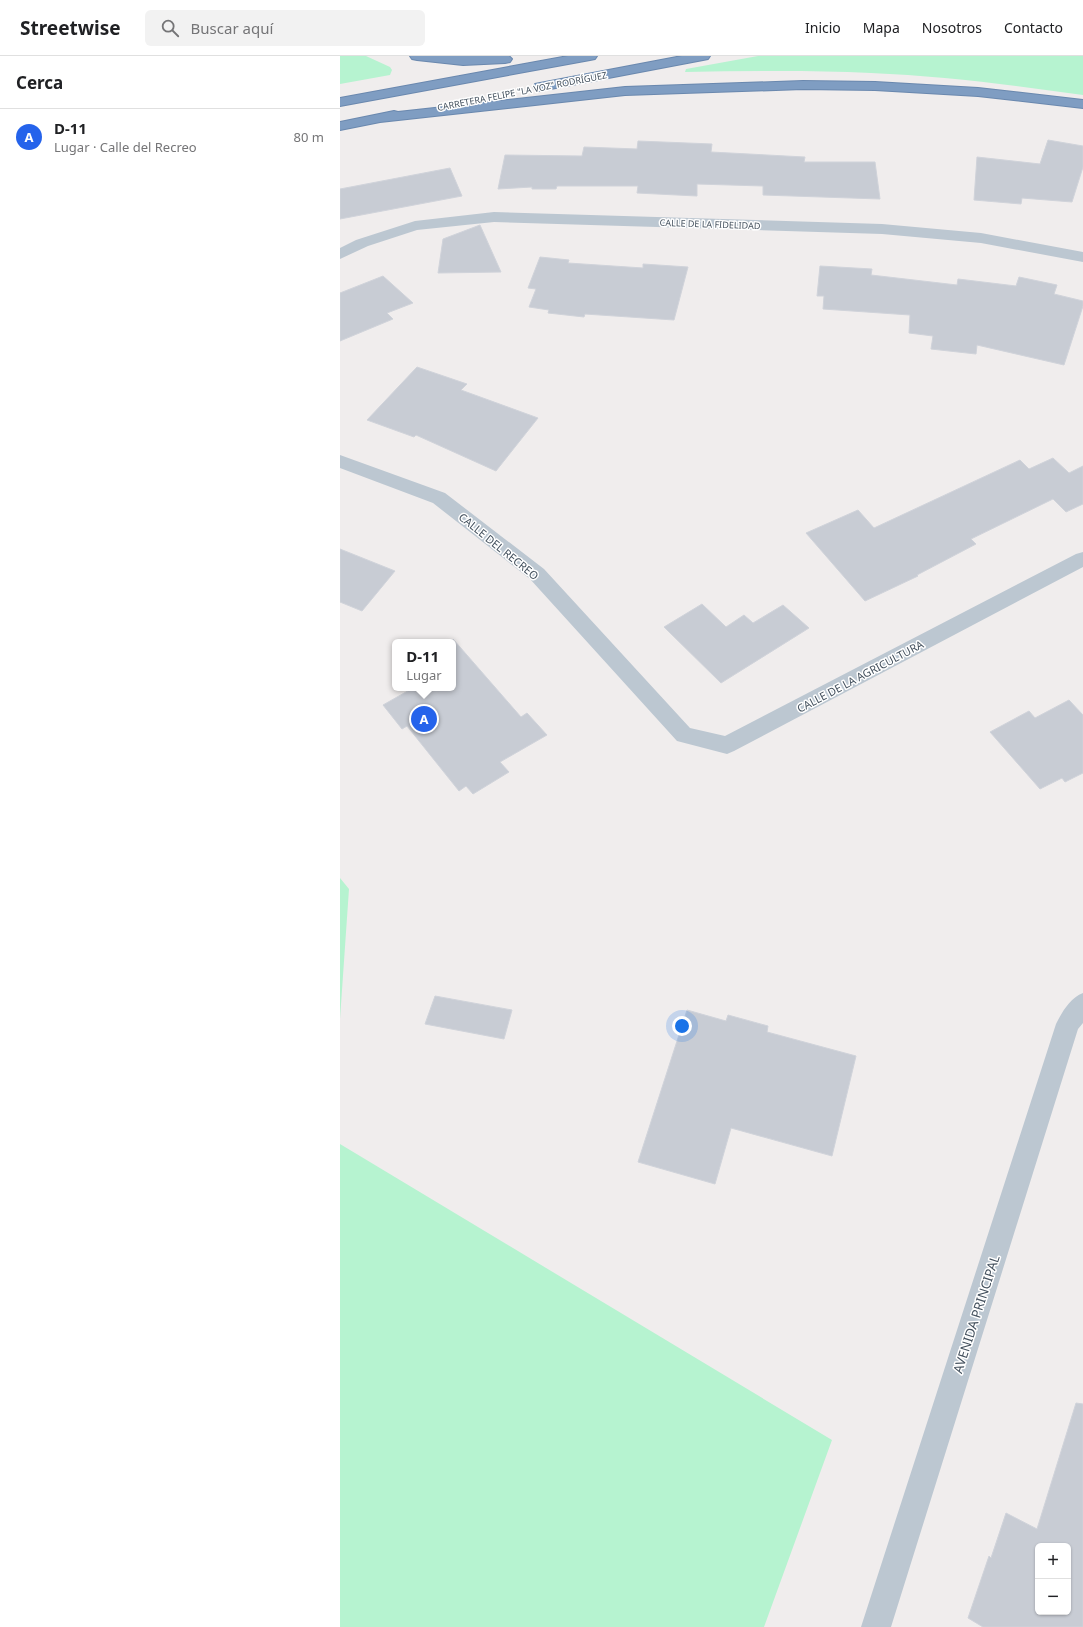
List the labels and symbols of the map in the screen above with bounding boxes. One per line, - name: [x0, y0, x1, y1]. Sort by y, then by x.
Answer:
- street label: CARRETERA FELIPE "LA VOZ" RODRÍGUEZ: [436, 68, 608, 114]
- street label: CALLE DE LA FIDELIDAD: [659, 216, 761, 232]
- street label: CALLE DEL RECREO: [456, 509, 542, 583]
- street label: CALLE DE LA AGRICULTURA: [794, 636, 927, 716]
- pin: A: [411, 704, 437, 734]
- your location: [672, 1016, 692, 1036]
- street label: AVENIDA PRINCIPAL: [948, 1252, 1004, 1375]

